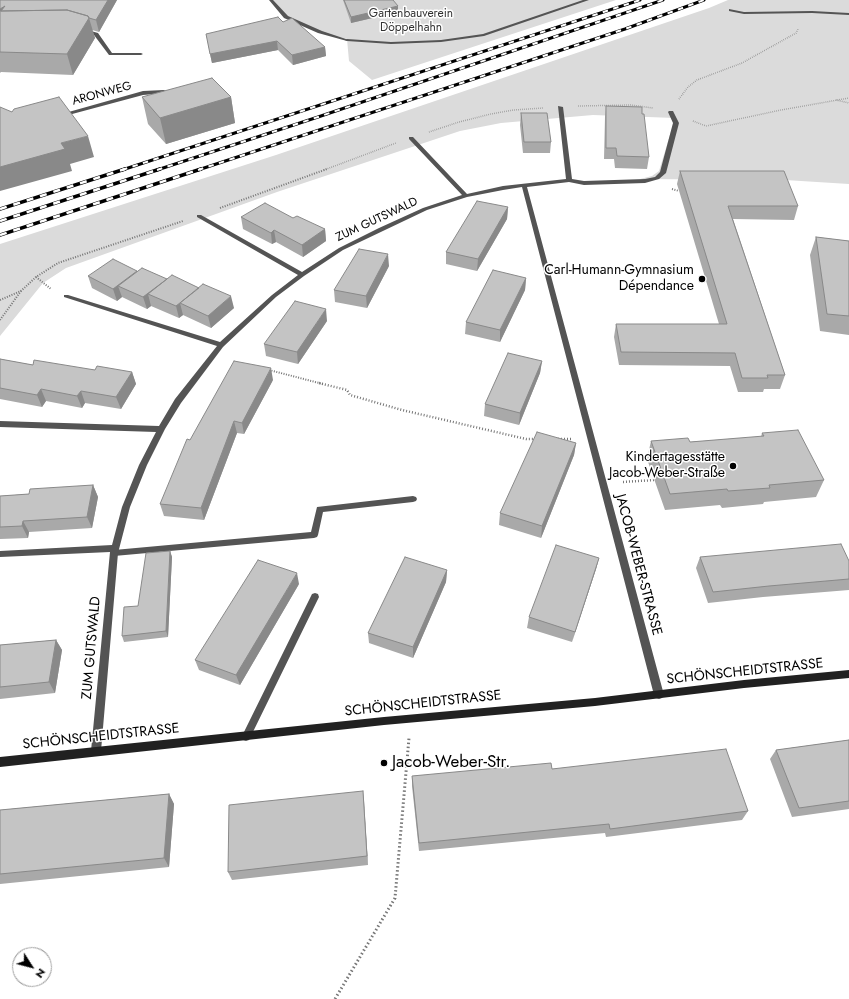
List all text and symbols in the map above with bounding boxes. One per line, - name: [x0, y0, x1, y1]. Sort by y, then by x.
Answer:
- park label: Gartenbauverein Döppelhahn: [369, 7, 453, 35]
- street label: ARONWEG: [71, 79, 133, 109]
- street label: ZUM GUTSWALD: [334, 195, 420, 245]
- place label: Carl-Humann-Gymnasium Dépendance: [544, 263, 694, 296]
- marker: Carl-Humann-Gymnasium Dépendance: [697, 274, 707, 284]
- place label: Kindertagesstätte Jacob-Weber-Straße: [609, 450, 725, 482]
- marker: Kindertagesstätte Jacob-Weber-Straße: [728, 461, 738, 471]
- street label: JACOB-WEBER-STRASSE: [611, 492, 665, 638]
- street label: ZUM GUTSWALD: [79, 596, 105, 700]
- street label: SCHÖNSCHEIDTSTRASSE: [666, 655, 824, 689]
- street label: SCHÖNSCHEIDTSTRASSE: [344, 687, 502, 721]
- street label: SCHÖNSCHEIDTSTRASSE: [22, 720, 180, 754]
- place label: Jacob-Weber-Str.: [392, 753, 510, 773]
- marker: Jacob-Weber-Str.: [379, 758, 389, 768]
- north arrow: [12, 947, 52, 987]
- text: N: [32, 965, 50, 982]

